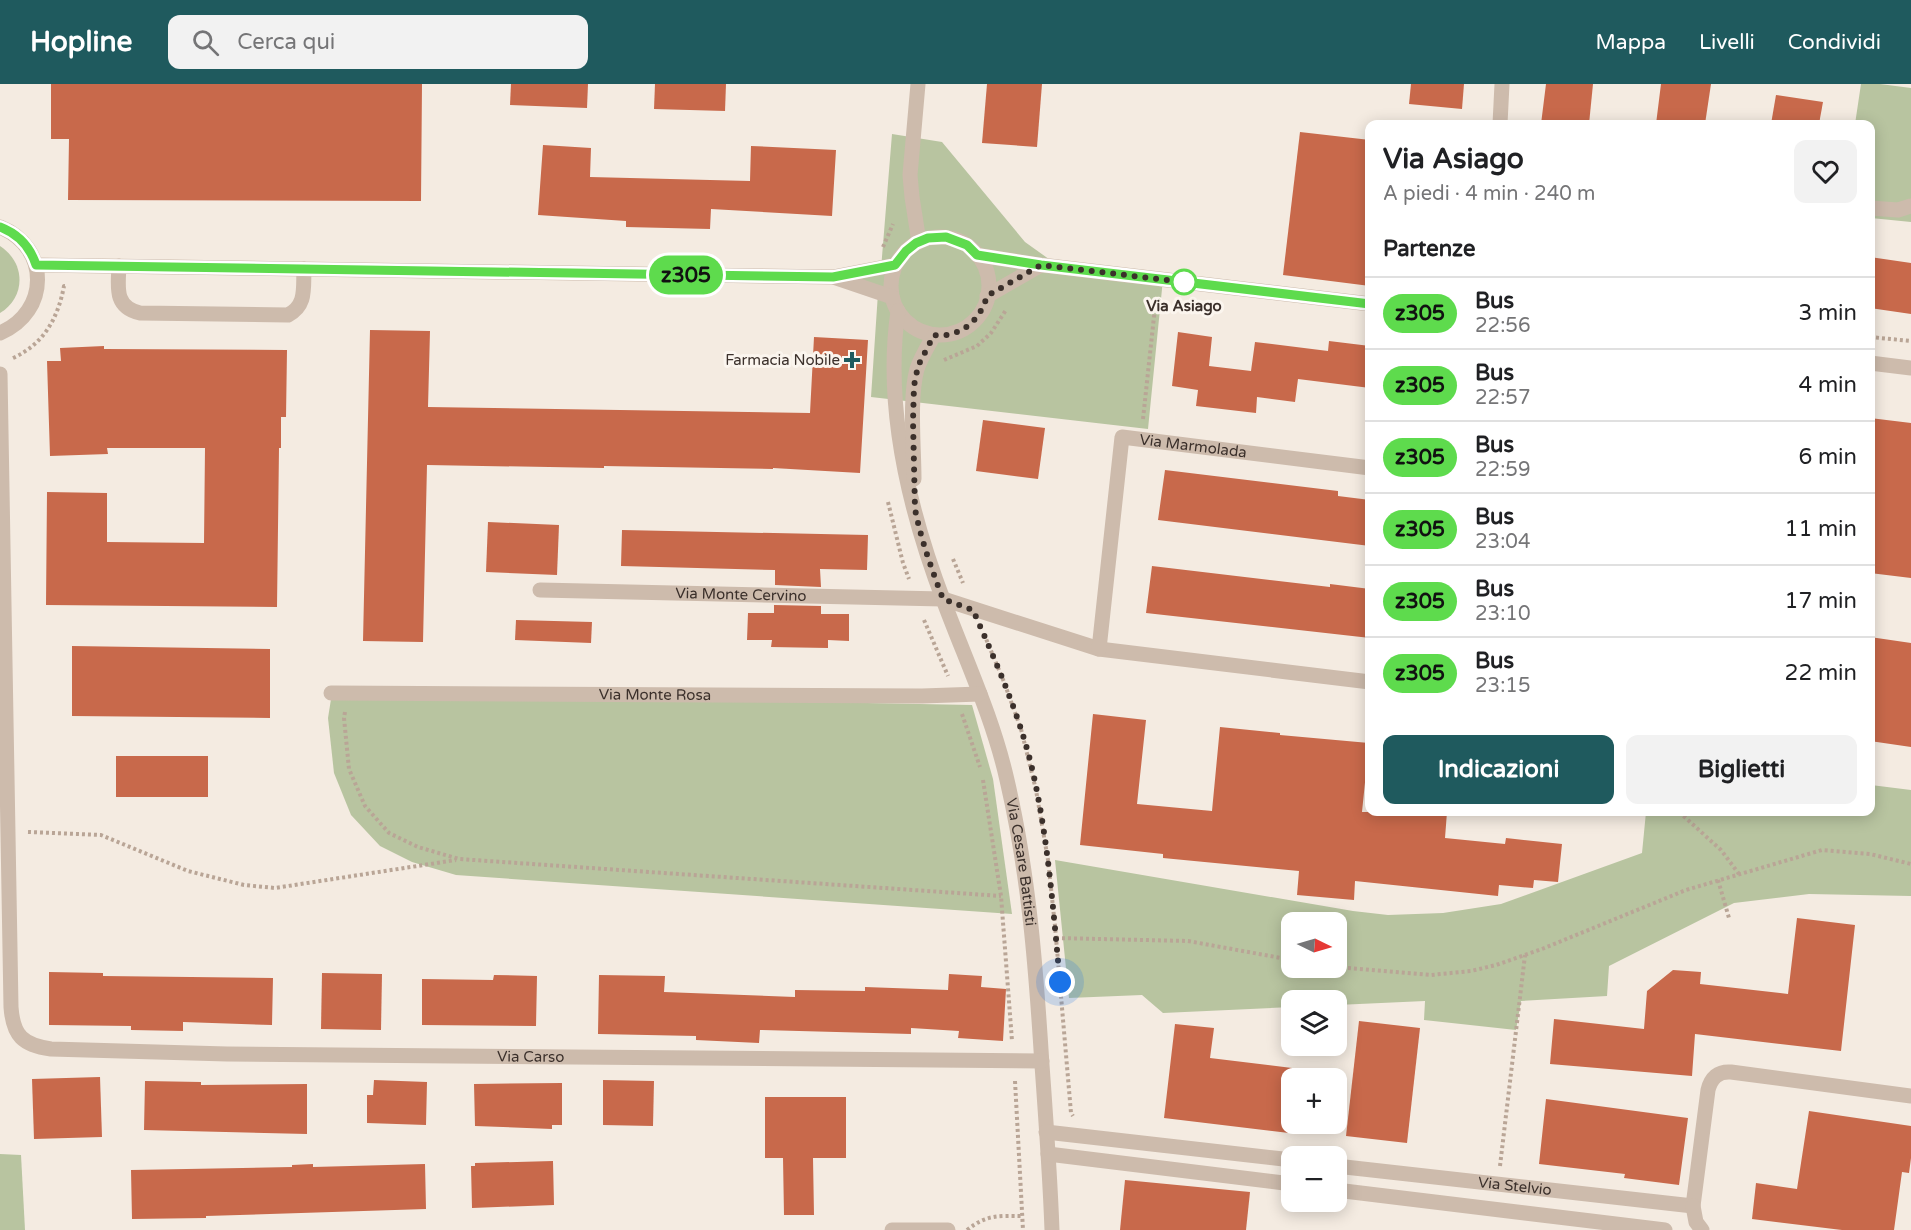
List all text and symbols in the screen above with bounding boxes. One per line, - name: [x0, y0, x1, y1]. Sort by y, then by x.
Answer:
- search box: [168, 15, 588, 69]
- text: Hopline: [30, 25, 132, 59]
- icon: search: [189, 26, 222, 59]
- text: Cerca qui: [237, 29, 335, 55]
- text: Mappa: [1596, 30, 1666, 55]
- text: Livelli: [1699, 30, 1755, 55]
- text: Condividi: [1788, 30, 1881, 55]
- button: heart: [1794, 140, 1857, 203]
- text: Via Asiago: [1383, 142, 1524, 176]
- text: A piedi · 4 min · 240 m: [1383, 182, 1595, 206]
- text: Partenze: [1383, 236, 1476, 262]
- line badge: z305: [644, 256, 728, 294]
- text: z305: [661, 263, 711, 288]
- marker: Via Asiago: [1171, 269, 1197, 295]
- text: Bus: [1475, 288, 1514, 314]
- place label: Via Asiago: [1146, 297, 1222, 316]
- text: 3 min: [1798, 300, 1857, 326]
- text: z305: [1395, 301, 1445, 326]
- text: 22:56: [1475, 314, 1530, 338]
- place label: Farmacia Nobile: [725, 351, 840, 369]
- marker: Farmacia Nobile: [845, 353, 859, 367]
- text: Bus: [1475, 360, 1514, 386]
- text: 4 min: [1798, 372, 1857, 398]
- text: z305: [1395, 373, 1445, 398]
- text: 22:57: [1475, 386, 1530, 410]
- street label: Via Marmolada: [1138, 430, 1248, 462]
- text: Bus: [1475, 432, 1514, 458]
- text: 6 min: [1798, 444, 1857, 470]
- text: z305: [1395, 445, 1445, 470]
- text: 22:59: [1475, 458, 1530, 482]
- text: Bus: [1475, 504, 1514, 530]
- text: 11 min: [1785, 516, 1857, 542]
- text: z305: [1395, 517, 1445, 542]
- text: 23:04: [1475, 530, 1530, 554]
- text: Bus: [1475, 576, 1514, 602]
- street label: Via Monte Cervino: [675, 584, 807, 605]
- text: 17 min: [1785, 588, 1857, 614]
- text: z305: [1395, 589, 1445, 614]
- text: 23:10: [1475, 602, 1530, 626]
- text: Bus: [1475, 648, 1514, 674]
- text: 22 min: [1785, 660, 1857, 686]
- text: z305: [1395, 661, 1445, 686]
- text: 23:15: [1475, 674, 1530, 698]
- street label: Via Monte Rosa: [599, 685, 711, 704]
- button: Indicazioni: [1383, 735, 1614, 804]
- button: Biglietti: [1626, 735, 1857, 804]
- street label: Via Cesare Battisti: [1002, 796, 1040, 927]
- north arrow: [1281, 912, 1347, 978]
- map controls: [1281, 912, 1347, 1212]
- your location: [1045, 967, 1075, 997]
- button: layers: [1281, 990, 1347, 1056]
- street label: Via Carso: [497, 1047, 564, 1066]
- button: +: [1281, 1068, 1347, 1134]
- button: −: [1281, 1146, 1347, 1212]
- street label: Via Stelvio: [1477, 1173, 1553, 1199]

